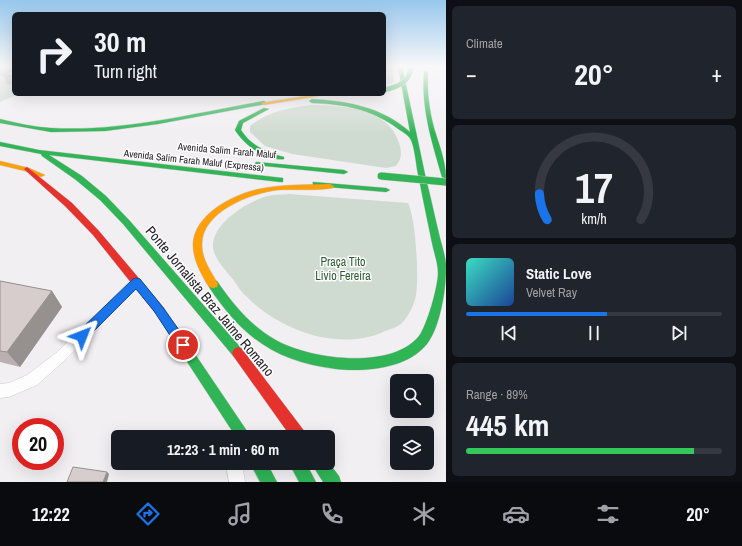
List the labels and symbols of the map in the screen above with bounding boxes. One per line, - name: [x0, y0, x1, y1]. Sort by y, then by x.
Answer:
- street label: Avenida Salim Farah Maluf: [176, 140, 277, 161]
- street label: Avenida Salim Farah Maluf (Expressa): [122, 147, 265, 174]
- street label: Ponte Jornalista Braz Jaime Romano: [142, 222, 278, 380]
- park label: Praça Tito Livio Fereira: [315, 254, 371, 284]
- position arrow: [61, 315, 103, 357]
- pin: [166, 328, 200, 362]
- speed limit sign: 20: [12, 418, 64, 470]

